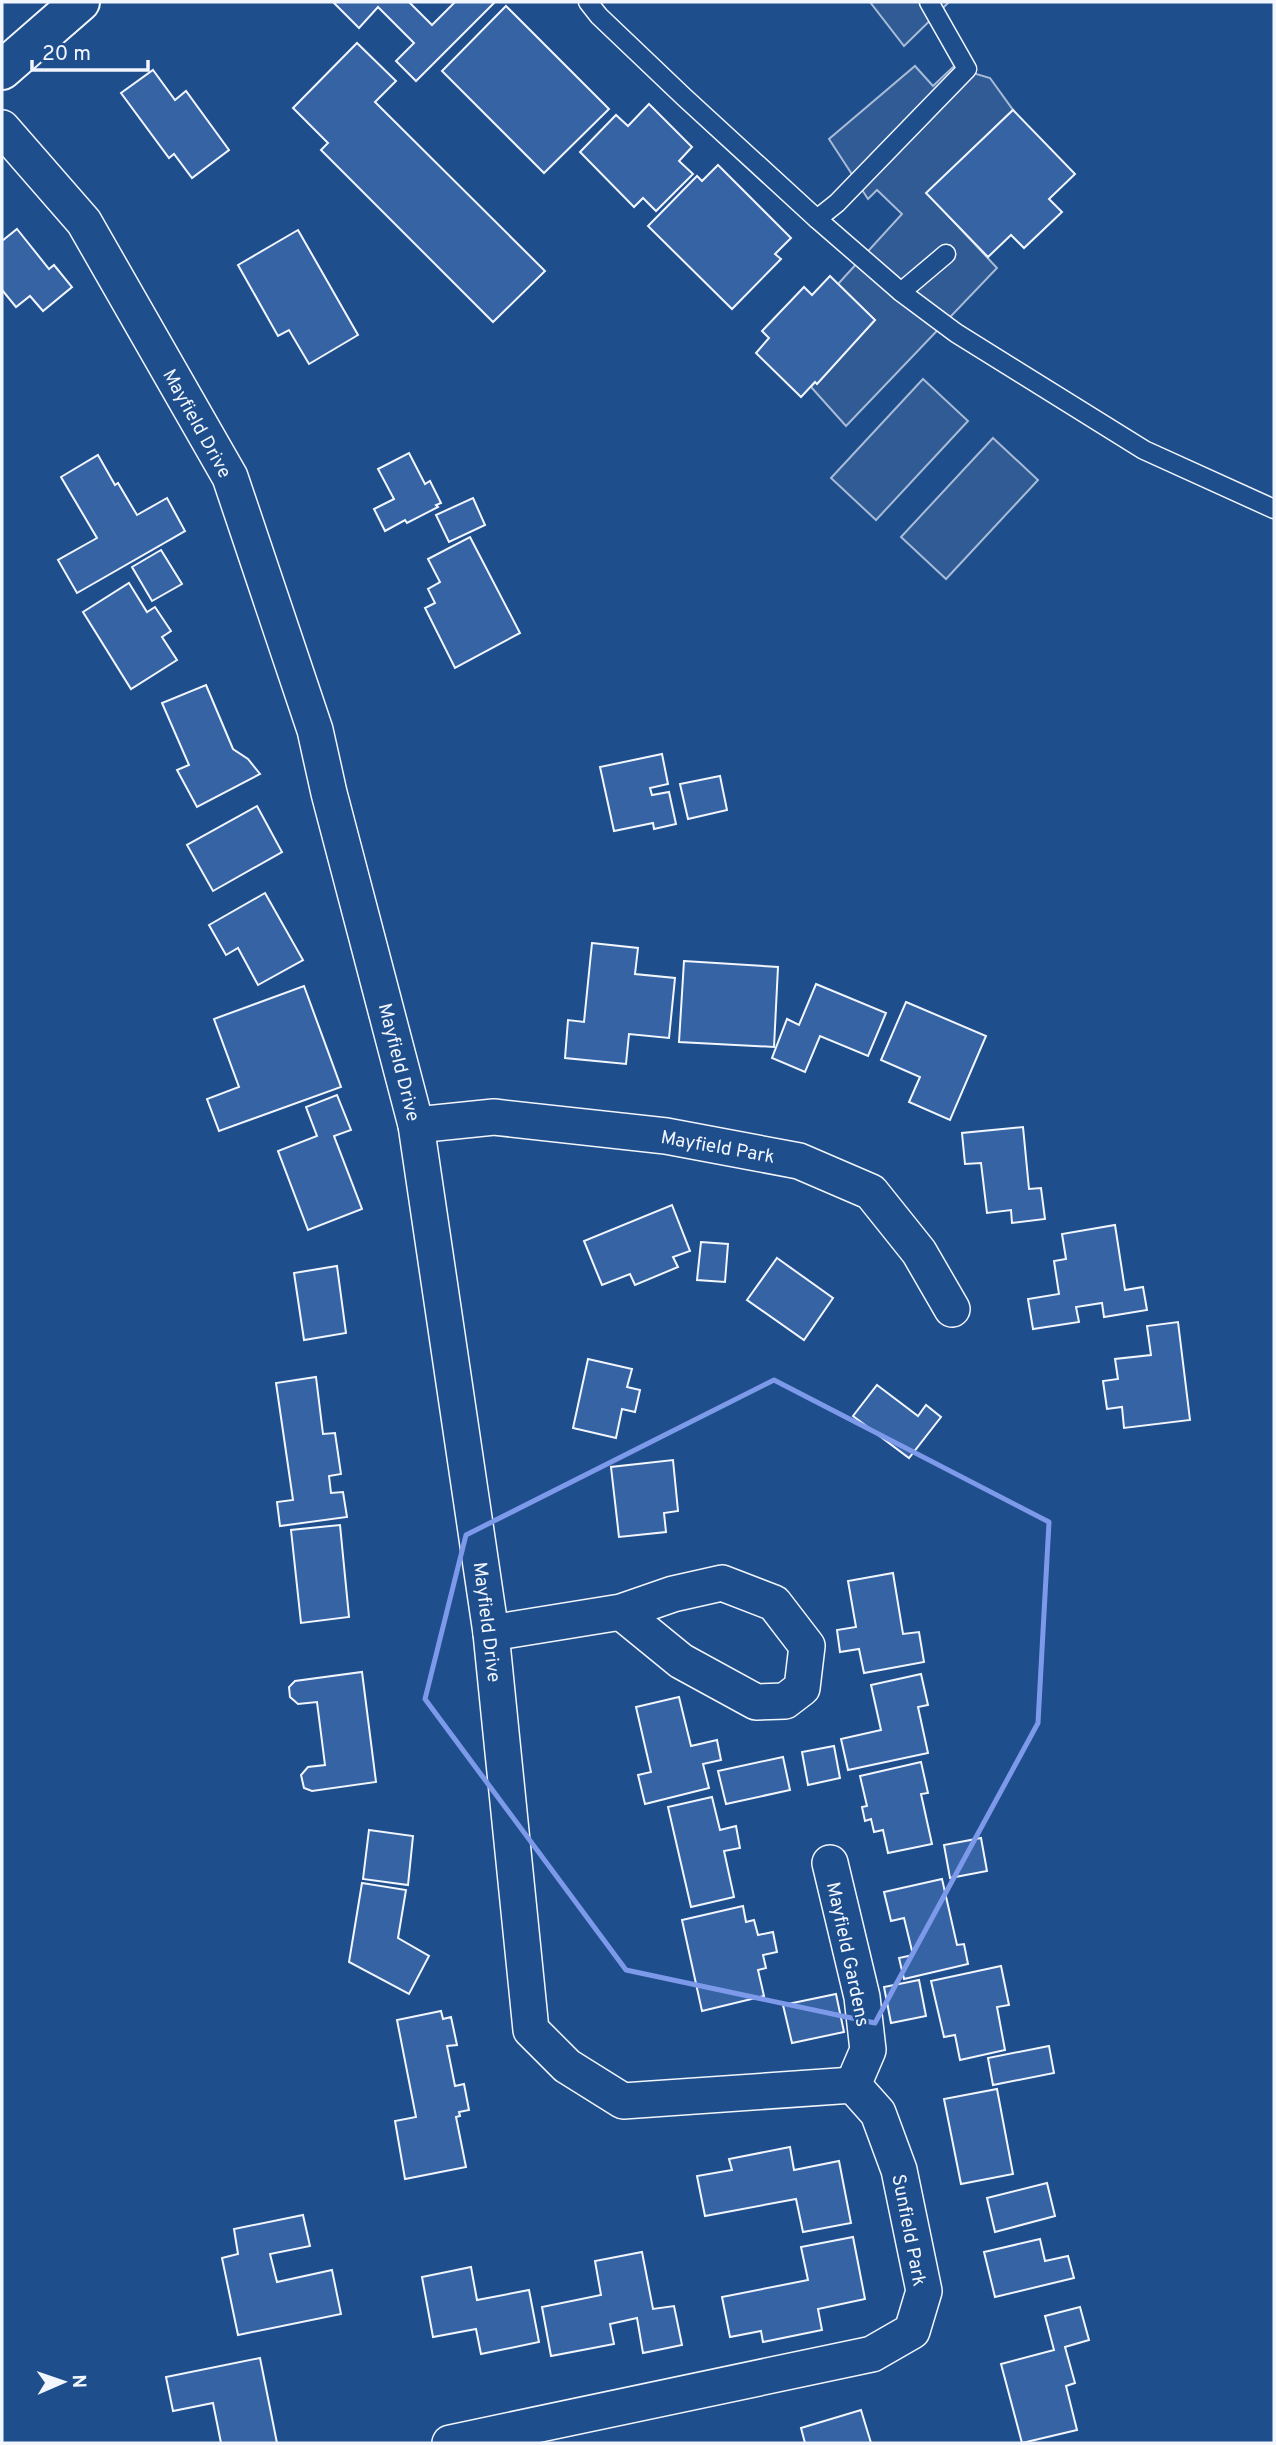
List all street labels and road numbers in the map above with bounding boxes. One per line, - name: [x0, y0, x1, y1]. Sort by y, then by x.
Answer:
- street label: Mayfield Drive: [156, 365, 236, 483]
- street label: Mayfield Drive: [372, 1001, 424, 1124]
- street label: Mayfield Park: [659, 1126, 777, 1170]
- street label: Mayfield Drive: [467, 1561, 505, 1684]
- street label: Mayfield Gardens: [820, 1880, 874, 2029]
- street label: Sunfield Park: [885, 2172, 931, 2288]

